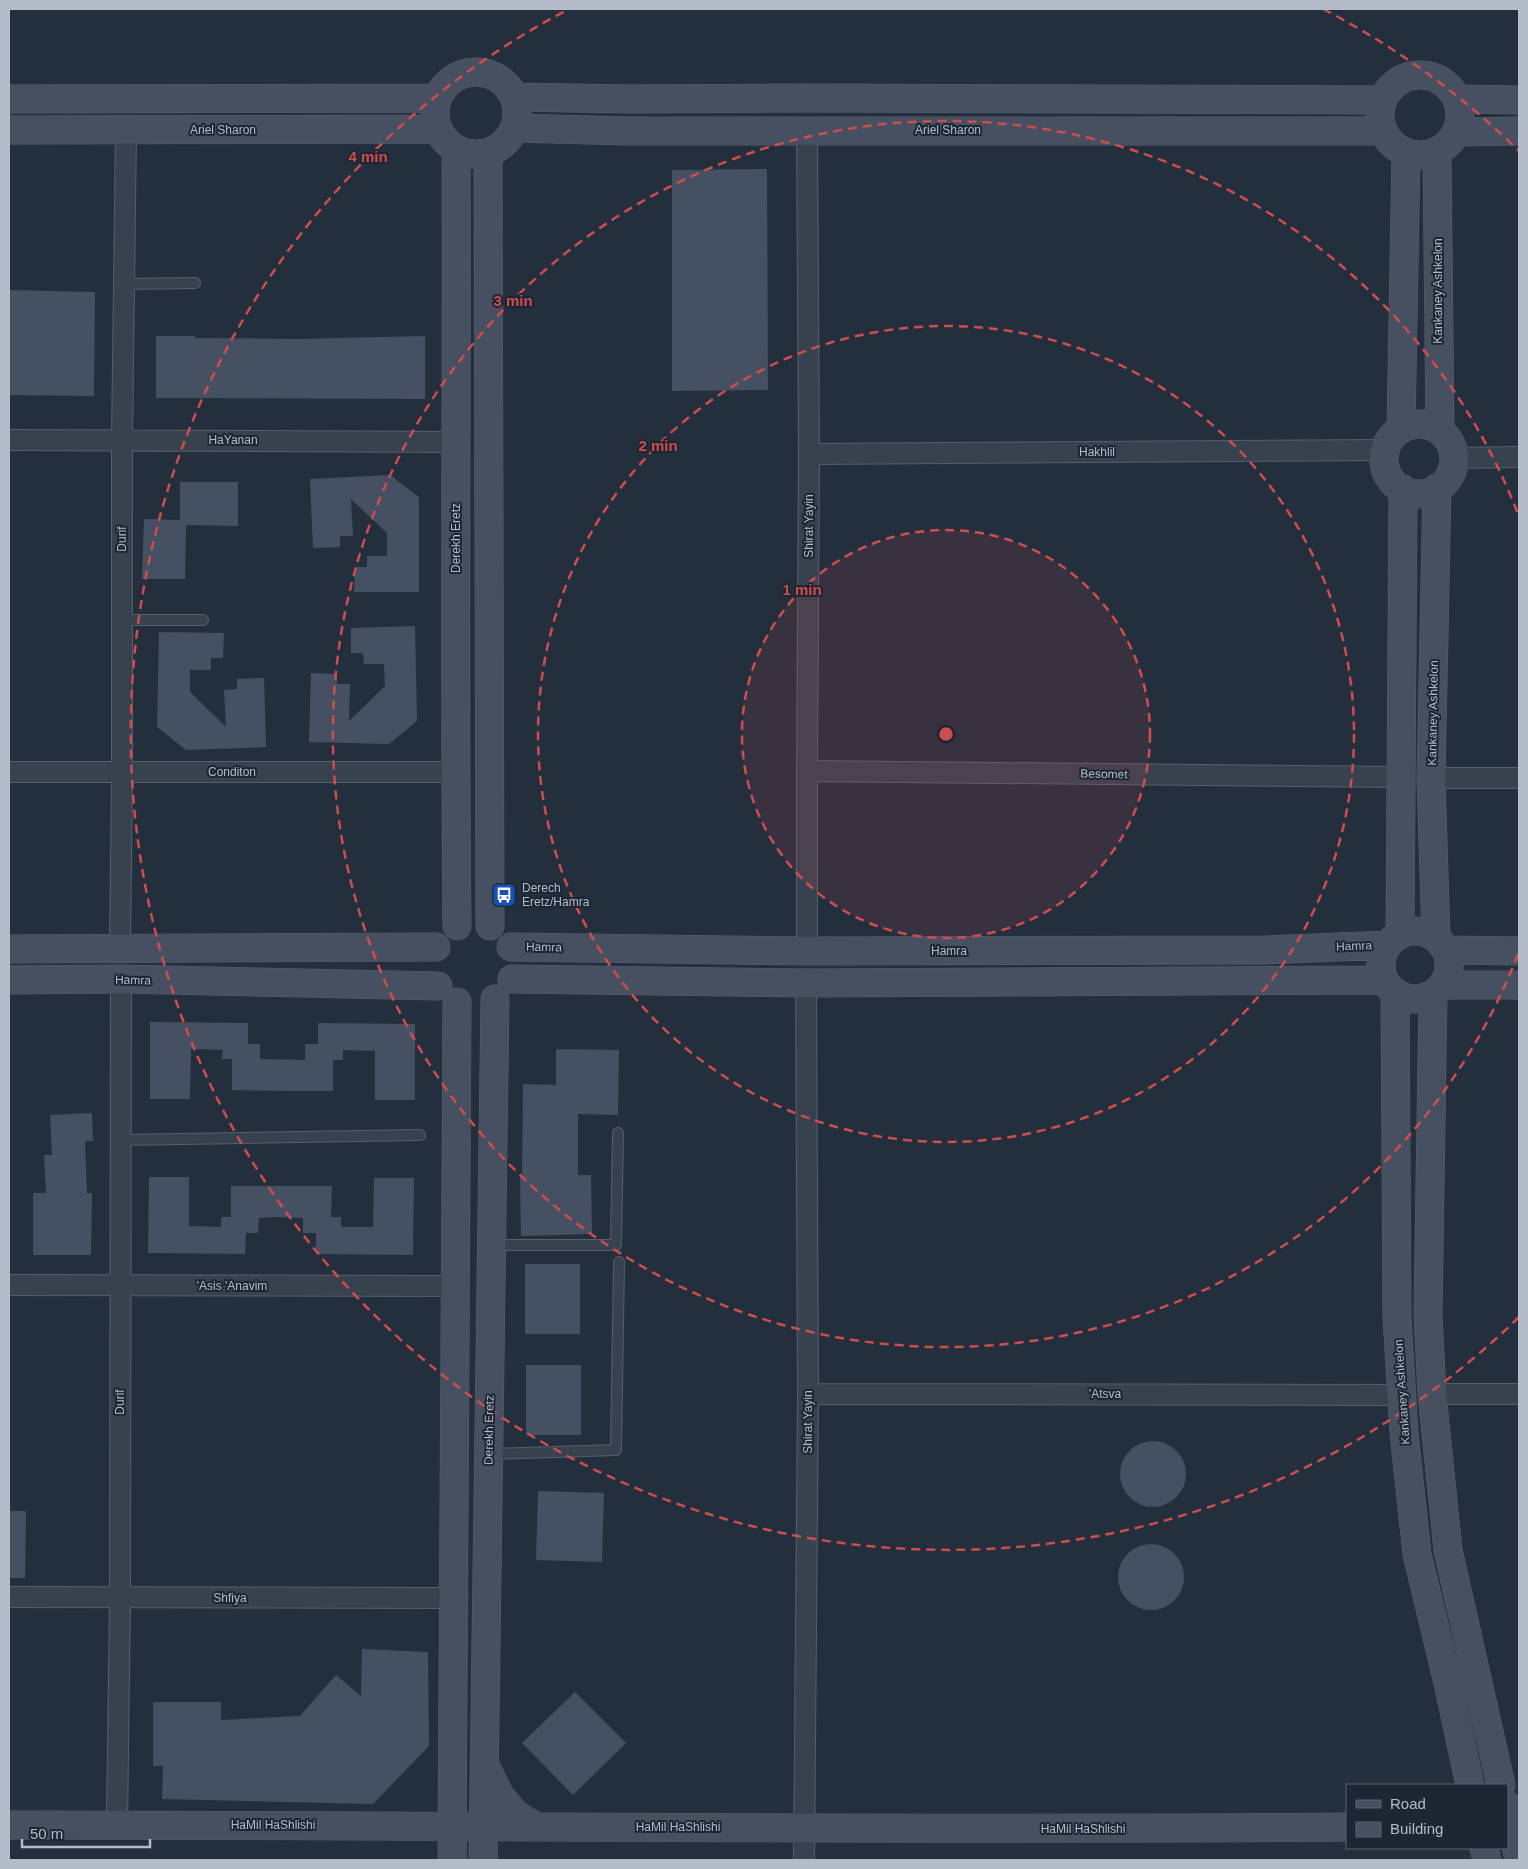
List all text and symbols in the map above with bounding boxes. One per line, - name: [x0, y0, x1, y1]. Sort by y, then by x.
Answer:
- street label: Ariel Sharon: [190, 123, 256, 137]
- street label: Ariel Sharon: [915, 123, 981, 137]
- text: 4 min: [348, 148, 388, 165]
- street label: Kankaney Ashkelon: [1431, 238, 1445, 344]
- text: 3 min: [493, 292, 533, 309]
- street label: HaYanan: [208, 433, 258, 447]
- text: 2 min: [638, 437, 678, 454]
- street label: Hakhlil: [1079, 445, 1115, 459]
- street label: Shirat Yayin: [802, 494, 816, 558]
- street label: Derekh Eretz: [449, 503, 463, 573]
- street label: Durif: [115, 526, 129, 552]
- text: 1 min: [782, 581, 822, 598]
- street label: Kankaney Ashkelon: [1425, 660, 1441, 766]
- centre of rings: [937, 725, 955, 743]
- street label: Conditon: [208, 765, 256, 779]
- street label: Besomet: [1080, 767, 1128, 781]
- place label: Derech Eretz/Hamra: [522, 881, 590, 909]
- bus stop icon: Derech Eretz/Hamra: [491, 882, 517, 908]
- street label: Hamra: [1336, 938, 1373, 954]
- street label: Hamra: [526, 940, 562, 954]
- street label: Hamra: [931, 944, 967, 958]
- street label: Hamra: [115, 973, 151, 987]
- street label: 'Asis 'Anavim: [197, 1279, 267, 1293]
- street label: Kankaney Ashkelon: [1391, 1339, 1413, 1445]
- street label: 'Atsva: [1089, 1387, 1121, 1401]
- street label: Durif: [113, 1389, 127, 1415]
- street label: Shirat Yayin: [801, 1390, 815, 1454]
- street label: Derekh Eretz: [481, 1395, 497, 1465]
- street label: Shfiya: [213, 1591, 247, 1605]
- legend: [1346, 1784, 1508, 1849]
- text: Road: [1390, 1795, 1426, 1812]
- scale bar: [22, 1816, 150, 1848]
- street label: HaMil HaShlishi: [231, 1818, 315, 1832]
- street label: HaMil HaShlishi: [636, 1820, 720, 1834]
- text: Building: [1390, 1820, 1443, 1837]
- street label: HaMil HaShlishi: [1041, 1822, 1125, 1836]
- text: 50 m: [30, 1825, 63, 1842]

